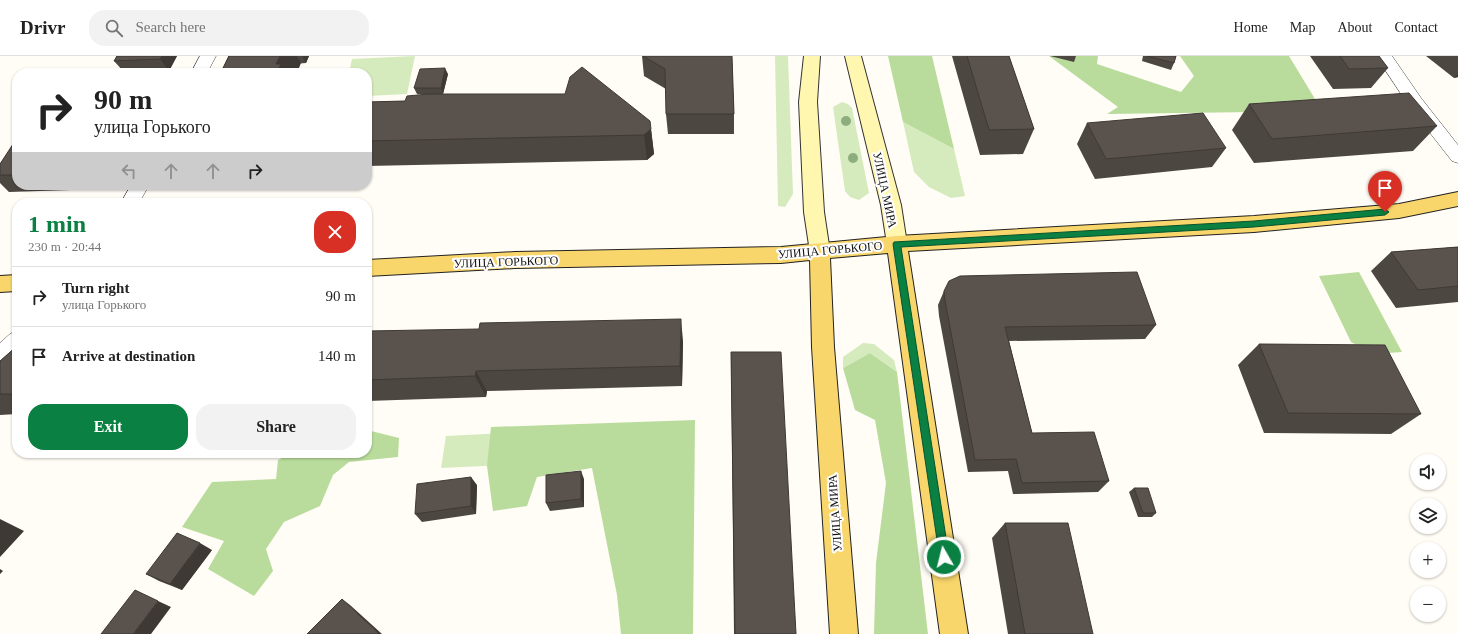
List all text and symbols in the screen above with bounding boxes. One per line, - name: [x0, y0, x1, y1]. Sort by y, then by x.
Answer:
- search box: [89, 10, 369, 46]
- text: Drivr: [20, 17, 65, 38]
- icon: search: [103, 17, 125, 39]
- text: Search here: [135, 19, 206, 35]
- text: Home: [1234, 20, 1268, 35]
- text: Map: [1290, 20, 1315, 35]
- text: About: [1337, 20, 1372, 35]
- text: Contact: [1394, 20, 1438, 35]
- icon: right: [28, 84, 80, 136]
- text: 90 m: [94, 84, 152, 115]
- text: улица Горького: [94, 117, 211, 137]
- street label: УЛИЦА МИРА: [870, 151, 900, 230]
- icon: left: [118, 160, 140, 182]
- icon: ahead: [160, 160, 182, 182]
- icon: ahead: [202, 160, 224, 182]
- icon: right: [244, 160, 266, 182]
- pin: [1368, 171, 1402, 212]
- icon: arrive: [1374, 177, 1396, 199]
- text: 1 min: [28, 211, 86, 237]
- button: close: [314, 211, 356, 253]
- street label: УЛИЦА ГОРЬКОГО: [777, 238, 883, 262]
- text: 230 m · 20:44: [28, 239, 101, 254]
- street label: УЛИЦА ГОРЬКОГО: [453, 253, 559, 271]
- text: Turn right: [62, 280, 129, 296]
- icon: right: [28, 286, 50, 308]
- text: 90 m: [326, 288, 356, 304]
- text: улица Горького: [62, 297, 146, 312]
- icon: arrive: [28, 346, 50, 368]
- text: Arrive at destination: [62, 348, 195, 364]
- text: 140 m: [318, 348, 356, 364]
- button: Exit: [28, 404, 188, 450]
- button: Share: [196, 404, 356, 450]
- map controls: [1410, 454, 1446, 622]
- button: sound: [1410, 454, 1446, 490]
- street label: УЛИЦА МИРА: [825, 474, 845, 552]
- button: layers: [1410, 498, 1446, 534]
- position arrow: [923, 536, 965, 578]
- button: +: [1410, 542, 1446, 578]
- button: −: [1410, 586, 1446, 622]

